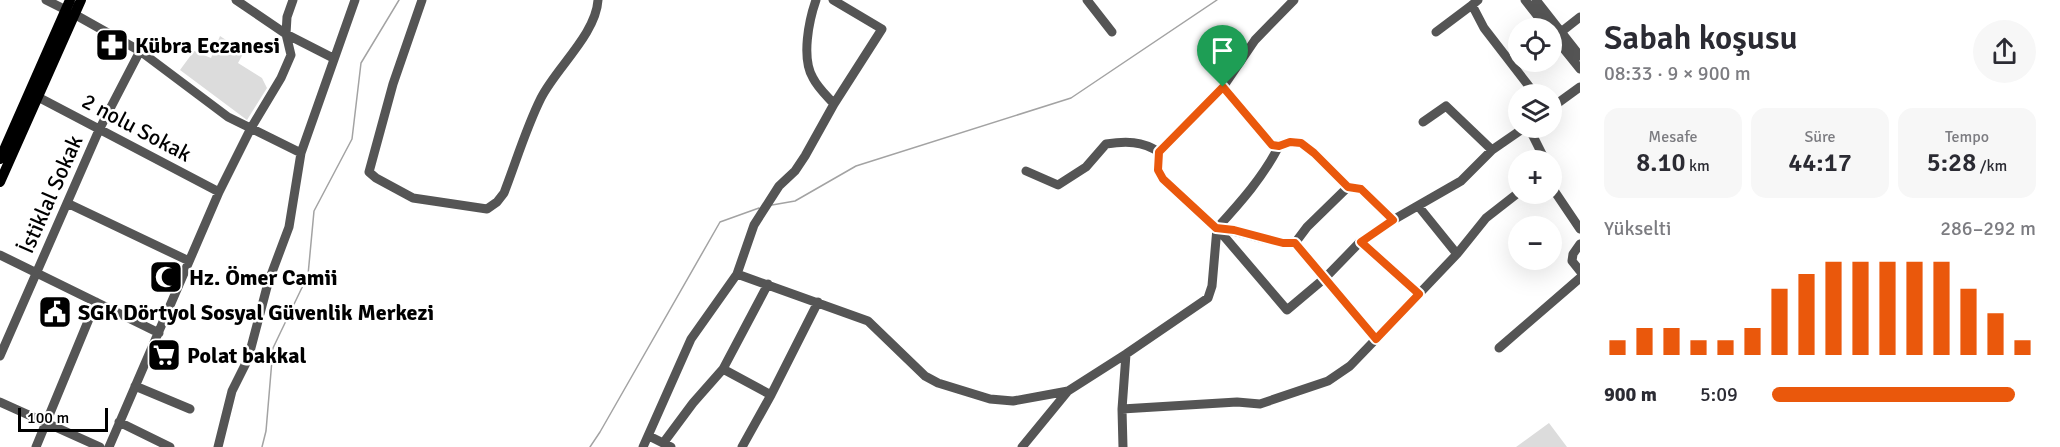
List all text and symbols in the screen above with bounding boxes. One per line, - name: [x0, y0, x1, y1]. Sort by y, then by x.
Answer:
- map controls: [1508, 18, 1562, 270]
- button: locate: [1508, 18, 1562, 72]
- text: Sabah koşusu: [1604, 18, 1798, 59]
- button: share: [1973, 20, 2036, 83]
- pin: [1197, 25, 1248, 87]
- pharmacy icon: Kübra Eczanesi: [94, 27, 130, 63]
- place label: Kübra Eczanesi: [135, 32, 280, 59]
- icon: arrive: [1206, 34, 1239, 67]
- text: 08:33 · 9 × 900 m: [1604, 61, 1751, 86]
- button: layers: [1508, 84, 1562, 138]
- street label: 2 nolu Sokak: [77, 87, 196, 168]
- text: Mesafe: [1648, 127, 1698, 147]
- text: Süre: [1804, 127, 1836, 147]
- text: Tempo: [1945, 127, 1989, 147]
- street label: İstiklal Sokak: [12, 131, 89, 257]
- text: 8.10: [1636, 147, 1685, 179]
- text: 44:17: [1788, 147, 1852, 179]
- text: 5:28: [1927, 147, 1976, 179]
- button: +: [1508, 150, 1562, 204]
- text: km: [1685, 156, 1710, 176]
- text: /km: [1976, 156, 2007, 176]
- button: −: [1508, 216, 1562, 270]
- text: Yükselti: [1604, 216, 1671, 241]
- text: 286–292 m: [1940, 216, 2036, 241]
- mosque icon: Hz. Ömer Camii: [148, 259, 184, 295]
- place label: Hz. Ömer Camii: [189, 264, 338, 291]
- public building icon: SGK Dörtyol Sosyal Güvenlik Merkezi: [37, 294, 73, 330]
- place label: SGK Dörtyol Sosyal Güvenlik Merkezi: [78, 299, 434, 326]
- supermarket icon: Polat bakkal: [146, 337, 182, 373]
- place label: Polat bakkal: [187, 342, 306, 369]
- text: 900 m: [1604, 382, 1657, 407]
- text: 5:09: [1700, 382, 1738, 407]
- scale bar: [18, 405, 108, 432]
- text: 100 m: [27, 408, 69, 428]

